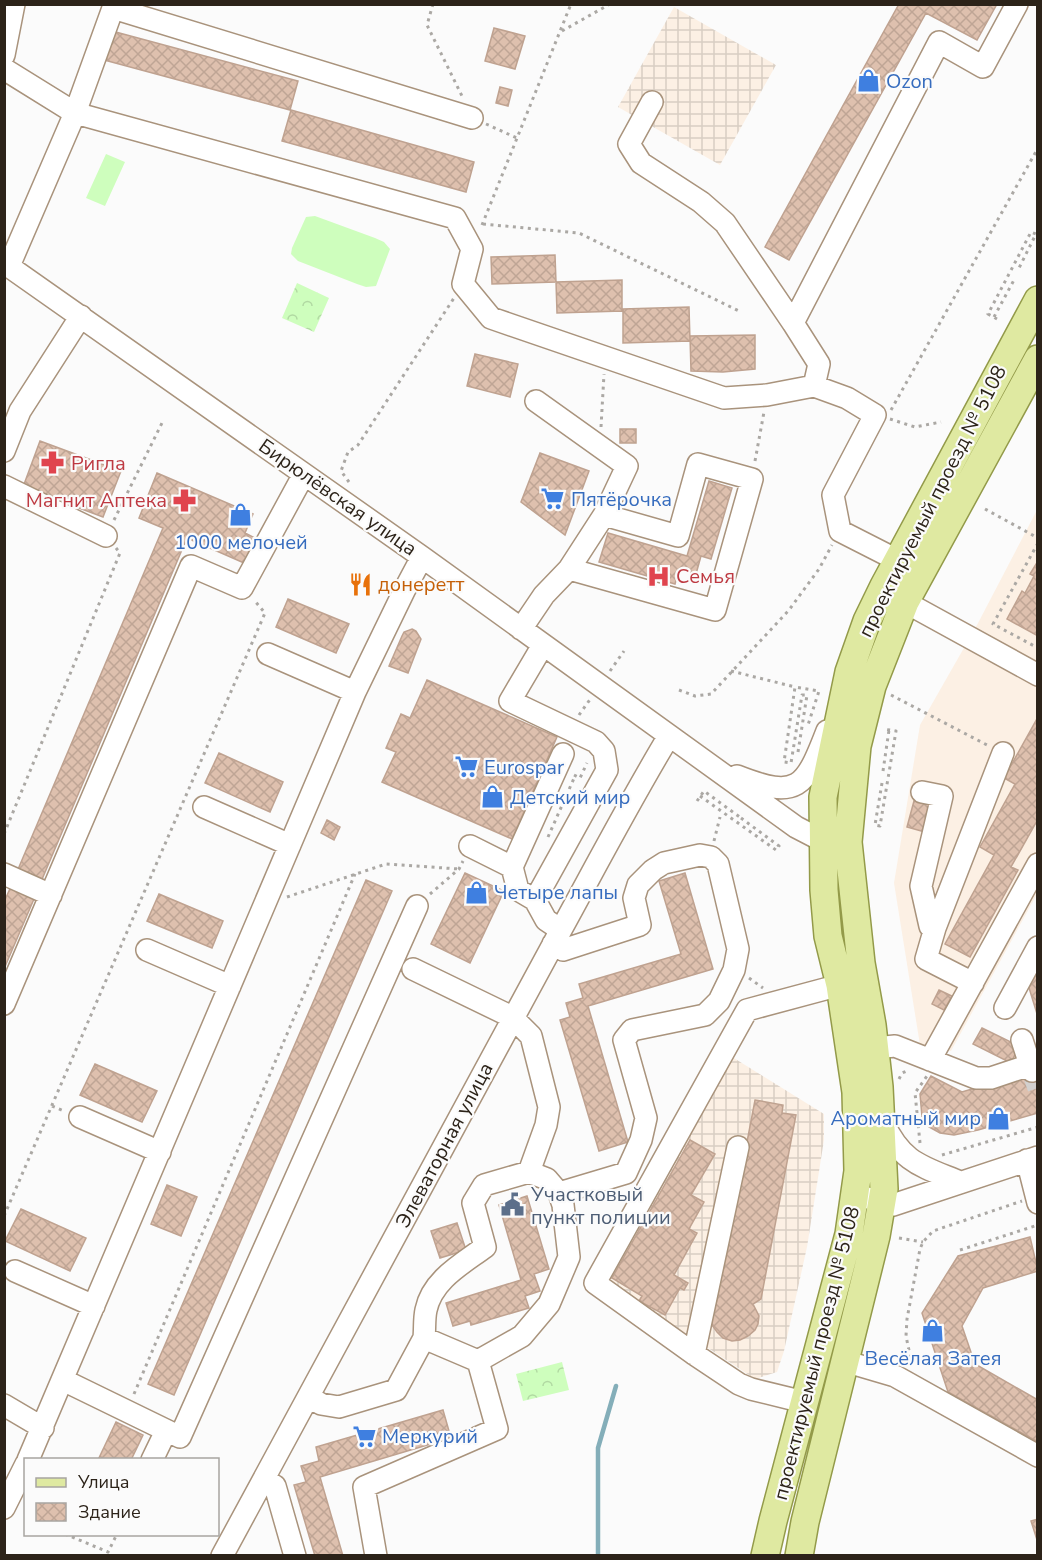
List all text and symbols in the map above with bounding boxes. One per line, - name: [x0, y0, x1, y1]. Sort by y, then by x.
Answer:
- shop icon: Ozon: [855, 68, 881, 94]
- place label: Ozon: [886, 68, 933, 95]
- street label: проектируемый проезд № 5108: [852, 361, 1013, 642]
- street label: Бирюлёвская улица: [253, 433, 422, 562]
- pharmacy icon: Ригла: [40, 450, 66, 476]
- place label: Ригла: [71, 450, 126, 477]
- supermarket icon: Пятёрочка: [540, 486, 566, 512]
- place label: Пятёрочка: [571, 486, 672, 513]
- place label: Магнит Аптека: [26, 487, 167, 514]
- pharmacy icon: Магнит Аптека: [172, 487, 198, 513]
- shop icon: 1000 мелочей: [228, 502, 254, 528]
- place label: 1000 мелочей: [174, 529, 308, 556]
- hospital icon: Семья: [645, 563, 671, 589]
- place label: Семья: [676, 563, 735, 590]
- restaurant icon: донеретт: [347, 571, 373, 597]
- place label: донеретт: [378, 571, 465, 598]
- supermarket icon: Eurospar: [453, 754, 479, 780]
- place label: Eurospar: [484, 754, 564, 781]
- shop icon: Детский мир: [479, 784, 505, 810]
- place label: Детский мир: [510, 784, 630, 811]
- shop icon: Четыре лапы: [463, 879, 489, 905]
- place label: Четыре лапы: [494, 879, 618, 906]
- street label: Элеваторная улица: [389, 1058, 499, 1233]
- place label: Ароматный мир: [831, 1105, 981, 1132]
- shop icon: Ароматный мир: [986, 1105, 1012, 1131]
- place label: Участковый пункт полиции: [530, 1181, 671, 1231]
- public building icon: Участковый пункт полиции: [500, 1192, 526, 1218]
- street label: проектируемый проезд № 5108: [767, 1203, 866, 1503]
- shop icon: Весёлая Затея: [920, 1318, 946, 1344]
- place label: Весёлая Затея: [865, 1345, 1001, 1372]
- supermarket icon: Меркурий: [351, 1423, 377, 1449]
- place label: Меркурий: [382, 1423, 478, 1450]
- legend: [24, 1458, 219, 1536]
- text: Улица: [77, 1470, 129, 1494]
- text: Здание: [78, 1500, 141, 1524]

